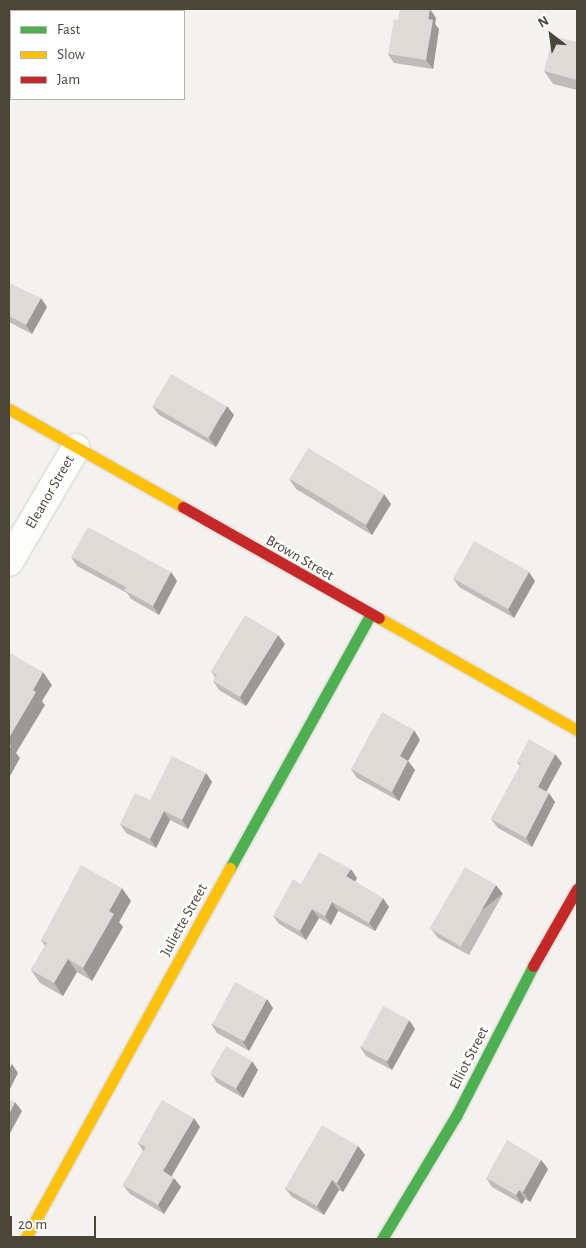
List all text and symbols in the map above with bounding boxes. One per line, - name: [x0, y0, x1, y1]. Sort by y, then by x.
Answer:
- legend: [10, 10, 185, 100]
- north arrow: [526, 10, 576, 60]
- text: N: [536, 14, 551, 31]
- text: Fast: [57, 22, 80, 37]
- text: Slow: [57, 47, 85, 62]
- text: Jam: [57, 72, 80, 87]
- street label: Eleanor Street: [22, 452, 78, 532]
- street label: Brown Street: [263, 531, 337, 585]
- street label: Juliette Street: [157, 880, 211, 960]
- street label: Elliot Street: [446, 1024, 492, 1092]
- scale bar: [12, 1206, 99, 1238]
- text: 20 m: [18, 1217, 47, 1232]

